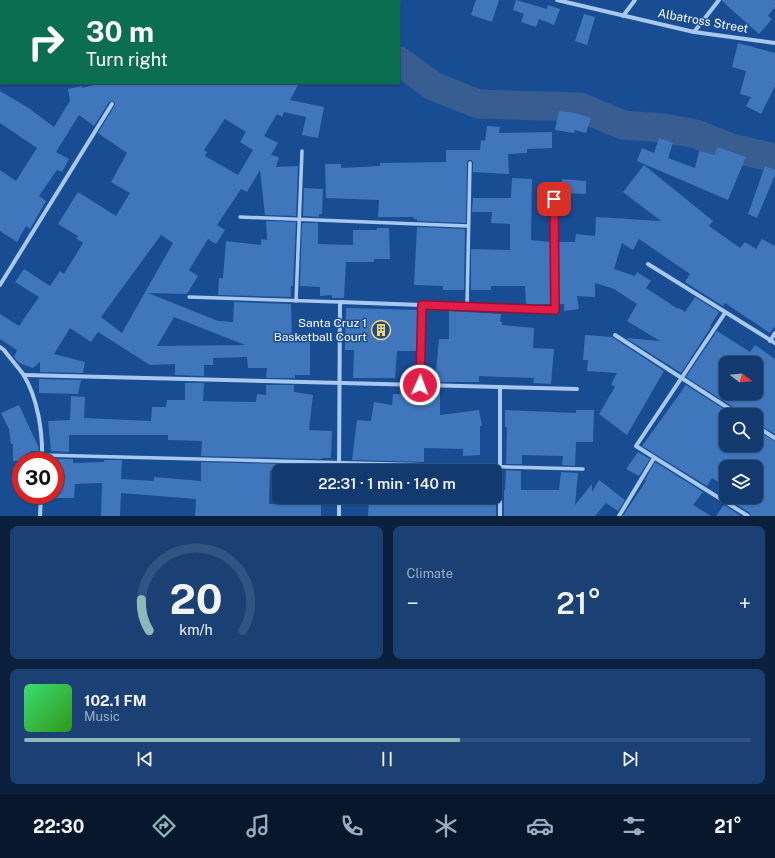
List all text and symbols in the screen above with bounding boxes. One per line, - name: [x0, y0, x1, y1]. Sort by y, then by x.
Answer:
- street label: Albatross Street: [657, 6, 750, 36]
- text: 30 m: [86, 15, 154, 48]
- icon: right: [20, 16, 72, 68]
- text: Turn right: [86, 49, 168, 70]
- pin: [537, 182, 571, 216]
- icon: arrive: [543, 188, 565, 210]
- place label: Santa Cruz 1 Basketball Court: [274, 316, 367, 344]
- building icon: Santa Cruz 1 Basketball Court: [370, 319, 392, 341]
- north arrow: [719, 356, 763, 400]
- map controls: [719, 356, 763, 504]
- position arrow: [399, 364, 441, 406]
- button: search: [719, 408, 763, 452]
- speed limit sign: 30: [12, 452, 64, 504]
- button: layers: [719, 460, 763, 504]
- text: 22:31 · 1 min · 140 m: [318, 475, 456, 492]
- text: Climate: [407, 566, 453, 581]
- text: 20: [170, 573, 223, 622]
- text: 21°: [556, 585, 601, 621]
- text: −: [407, 590, 419, 616]
- text: +: [739, 590, 751, 616]
- text: km/h: [179, 620, 213, 637]
- text: 102.1 FM: [84, 692, 146, 709]
- text: Music: [84, 709, 120, 724]
- icon: previous: [134, 748, 156, 770]
- icon: pause: [376, 748, 398, 770]
- icon: next: [619, 748, 641, 770]
- icon: directions: [150, 812, 178, 840]
- icon: music: [244, 812, 272, 840]
- icon: phone: [338, 812, 366, 840]
- icon: climate: [432, 812, 460, 840]
- icon: car: [526, 812, 554, 840]
- icon: filters: [620, 812, 648, 840]
- text: 22:30: [33, 816, 84, 837]
- text: 21°: [714, 816, 742, 837]

